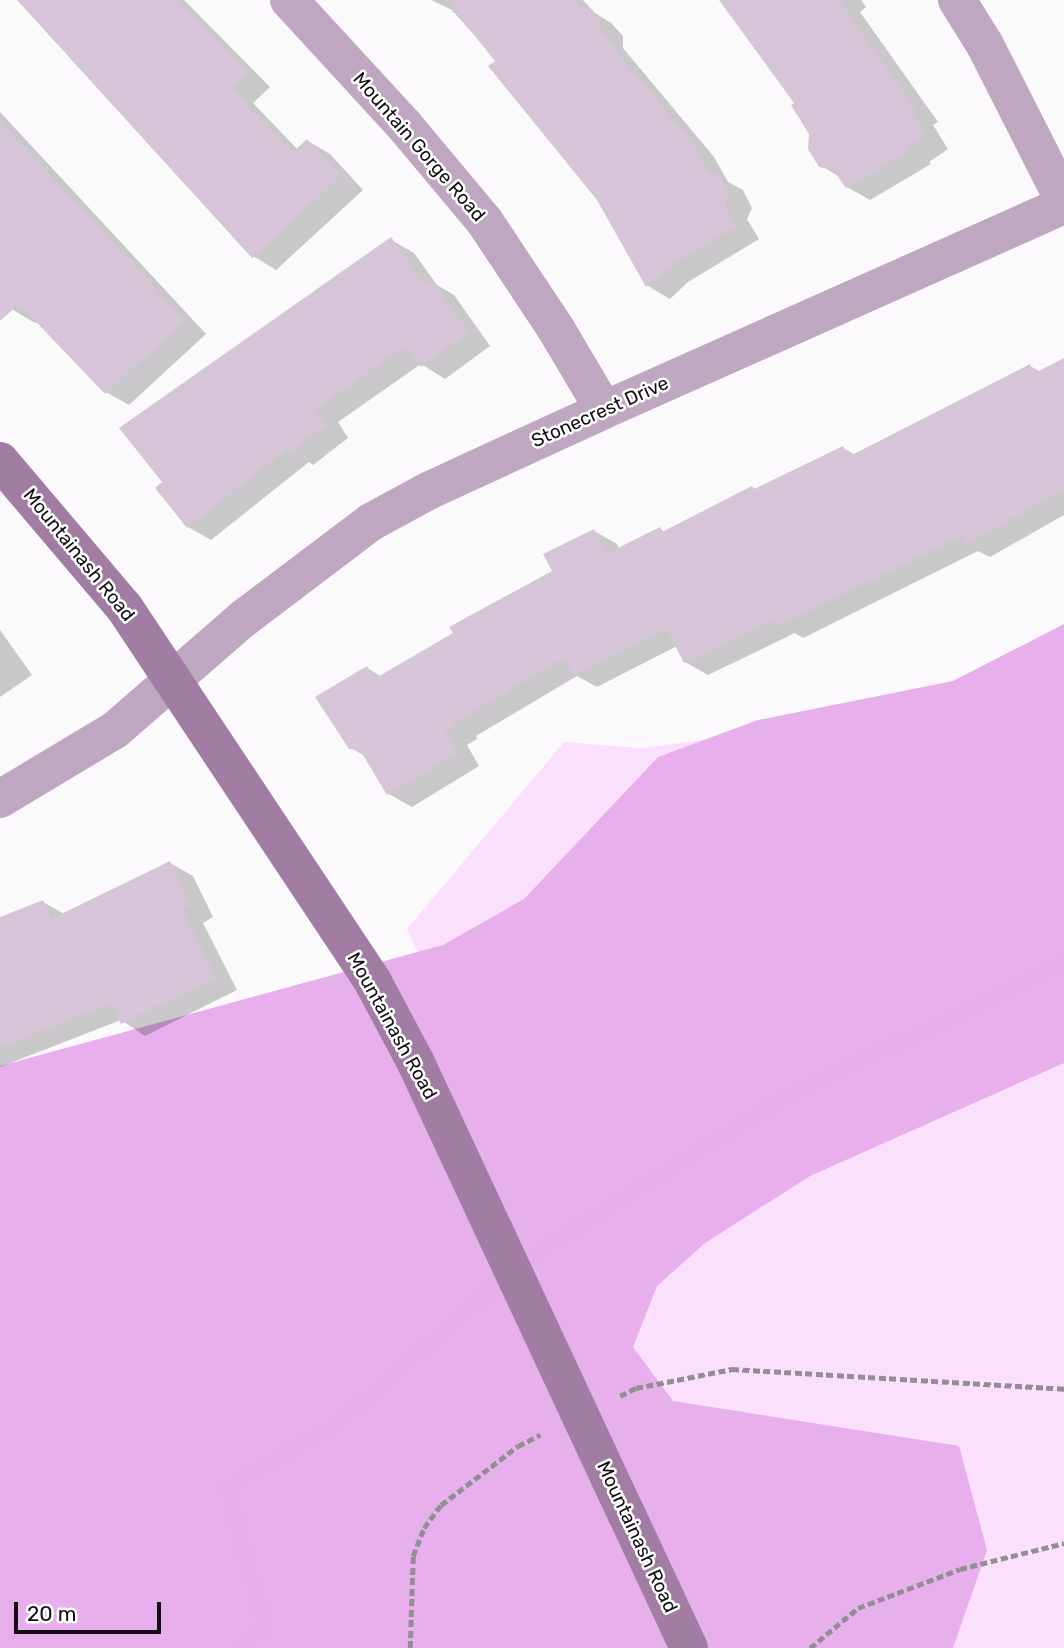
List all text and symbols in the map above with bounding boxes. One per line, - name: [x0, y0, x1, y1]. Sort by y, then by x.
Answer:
- street label: Mountain Gorge Road: [348, 68, 490, 226]
- street label: Stonecrest Drive: [528, 371, 672, 453]
- street label: Mountainash Road: [18, 484, 140, 626]
- street label: Mountainash Road: [342, 949, 442, 1103]
- street label: Mountainash Road: [592, 1458, 682, 1616]
- scale bar: [18, 1588, 164, 1632]
- text: 20 m: [27, 1601, 76, 1626]

